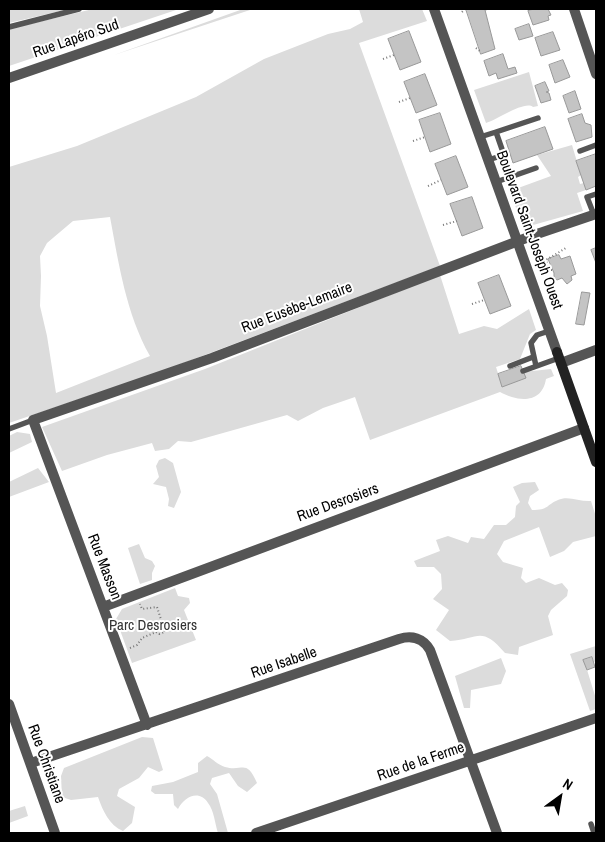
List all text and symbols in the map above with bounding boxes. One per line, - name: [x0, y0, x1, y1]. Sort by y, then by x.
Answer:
- street label: Rue Lapéro Sud: [31, 16, 121, 62]
- street label: Boulevard Saint-Joseph Ouest: [492, 148, 566, 312]
- street label: Rue Eusèbe-Lemaire: [239, 279, 355, 337]
- street label: Rue Desrosiers: [295, 480, 381, 526]
- street label: Rue Masson: [83, 532, 125, 602]
- park label: Parc Desrosiers: [109, 617, 197, 635]
- street label: Rue Isabelle: [249, 643, 319, 683]
- street label: Rue Christiane: [23, 722, 69, 806]
- street label: Rue de la Ferme: [375, 739, 467, 785]
- north arrow: [535, 772, 585, 822]
- text: N: [560, 774, 576, 794]

